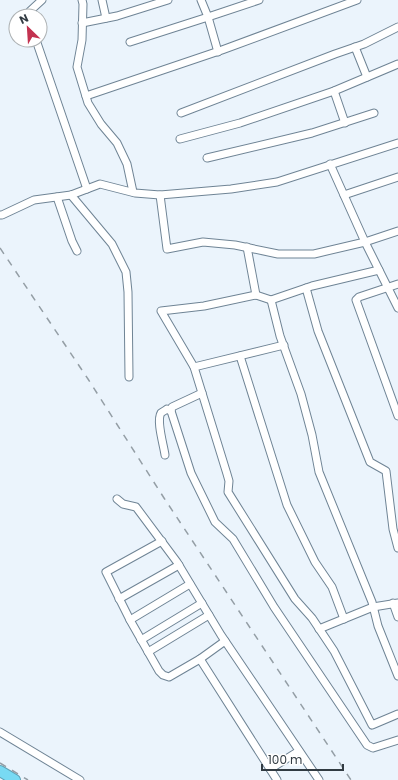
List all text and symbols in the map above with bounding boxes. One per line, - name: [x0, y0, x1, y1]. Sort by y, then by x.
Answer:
- north arrow: [8, 8, 48, 48]
- text: N: [17, 10, 31, 28]
- scale bar: [262, 746, 343, 772]
- text: 100 m: [268, 751, 302, 768]

